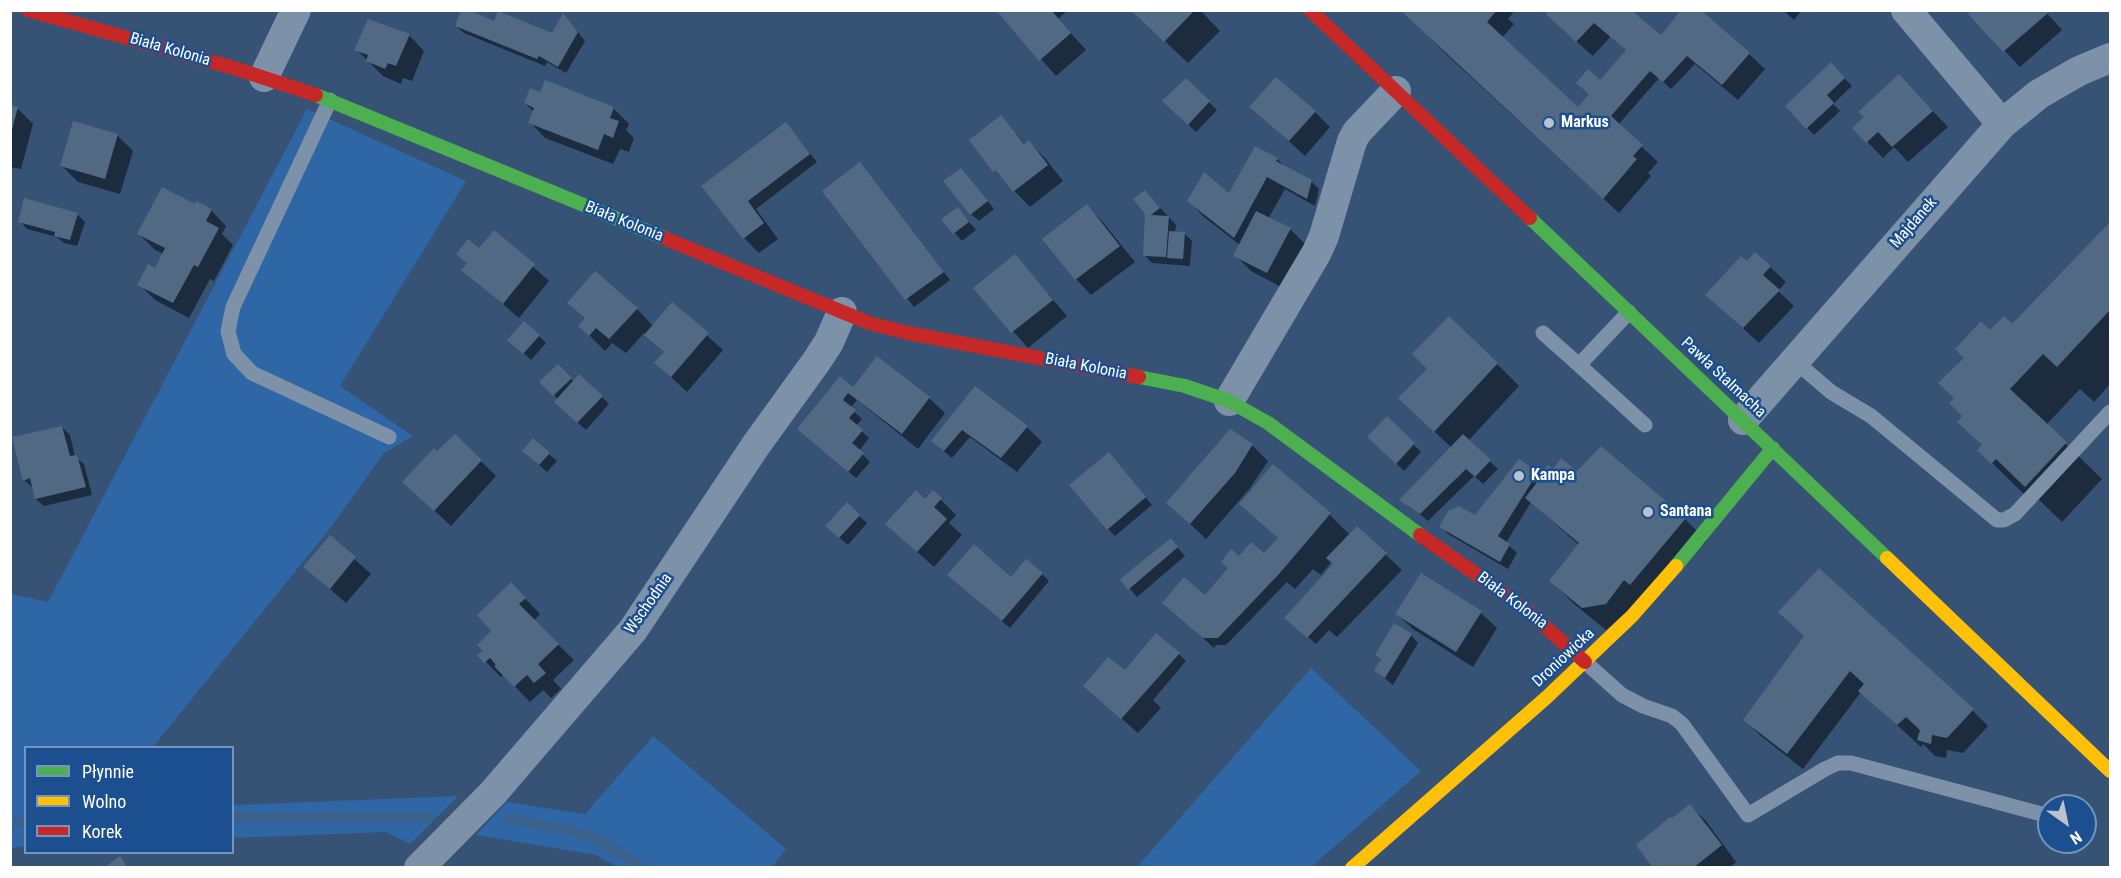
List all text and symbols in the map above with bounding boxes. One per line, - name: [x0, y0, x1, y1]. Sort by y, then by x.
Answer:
- street label: Biała Kolonia: [128, 29, 212, 71]
- place label: Markus: [1561, 113, 1609, 133]
- marker: Markus: [1542, 116, 1556, 130]
- street label: Majdanek: [1887, 194, 1941, 252]
- street label: Biała Kolonia: [582, 198, 666, 246]
- street label: Pawła Stalmacha: [1677, 334, 1769, 422]
- street label: Biała Kolonia: [1044, 350, 1128, 384]
- place label: Kampa: [1531, 466, 1575, 486]
- marker: Kampa: [1512, 469, 1526, 483]
- place label: Santana: [1660, 502, 1712, 522]
- marker: Santana: [1641, 505, 1655, 519]
- street label: Biała Kolonia: [1473, 568, 1551, 634]
- street label: Wschodnia: [621, 570, 677, 638]
- street label: Droniowicka: [1529, 624, 1599, 692]
- legend: [24, 746, 234, 854]
- text: Płynnie: [82, 761, 134, 782]
- text: Wolno: [82, 791, 126, 812]
- north arrow: [2037, 794, 2097, 854]
- text: Korek: [82, 821, 122, 842]
- text: N: [2067, 827, 2085, 848]

